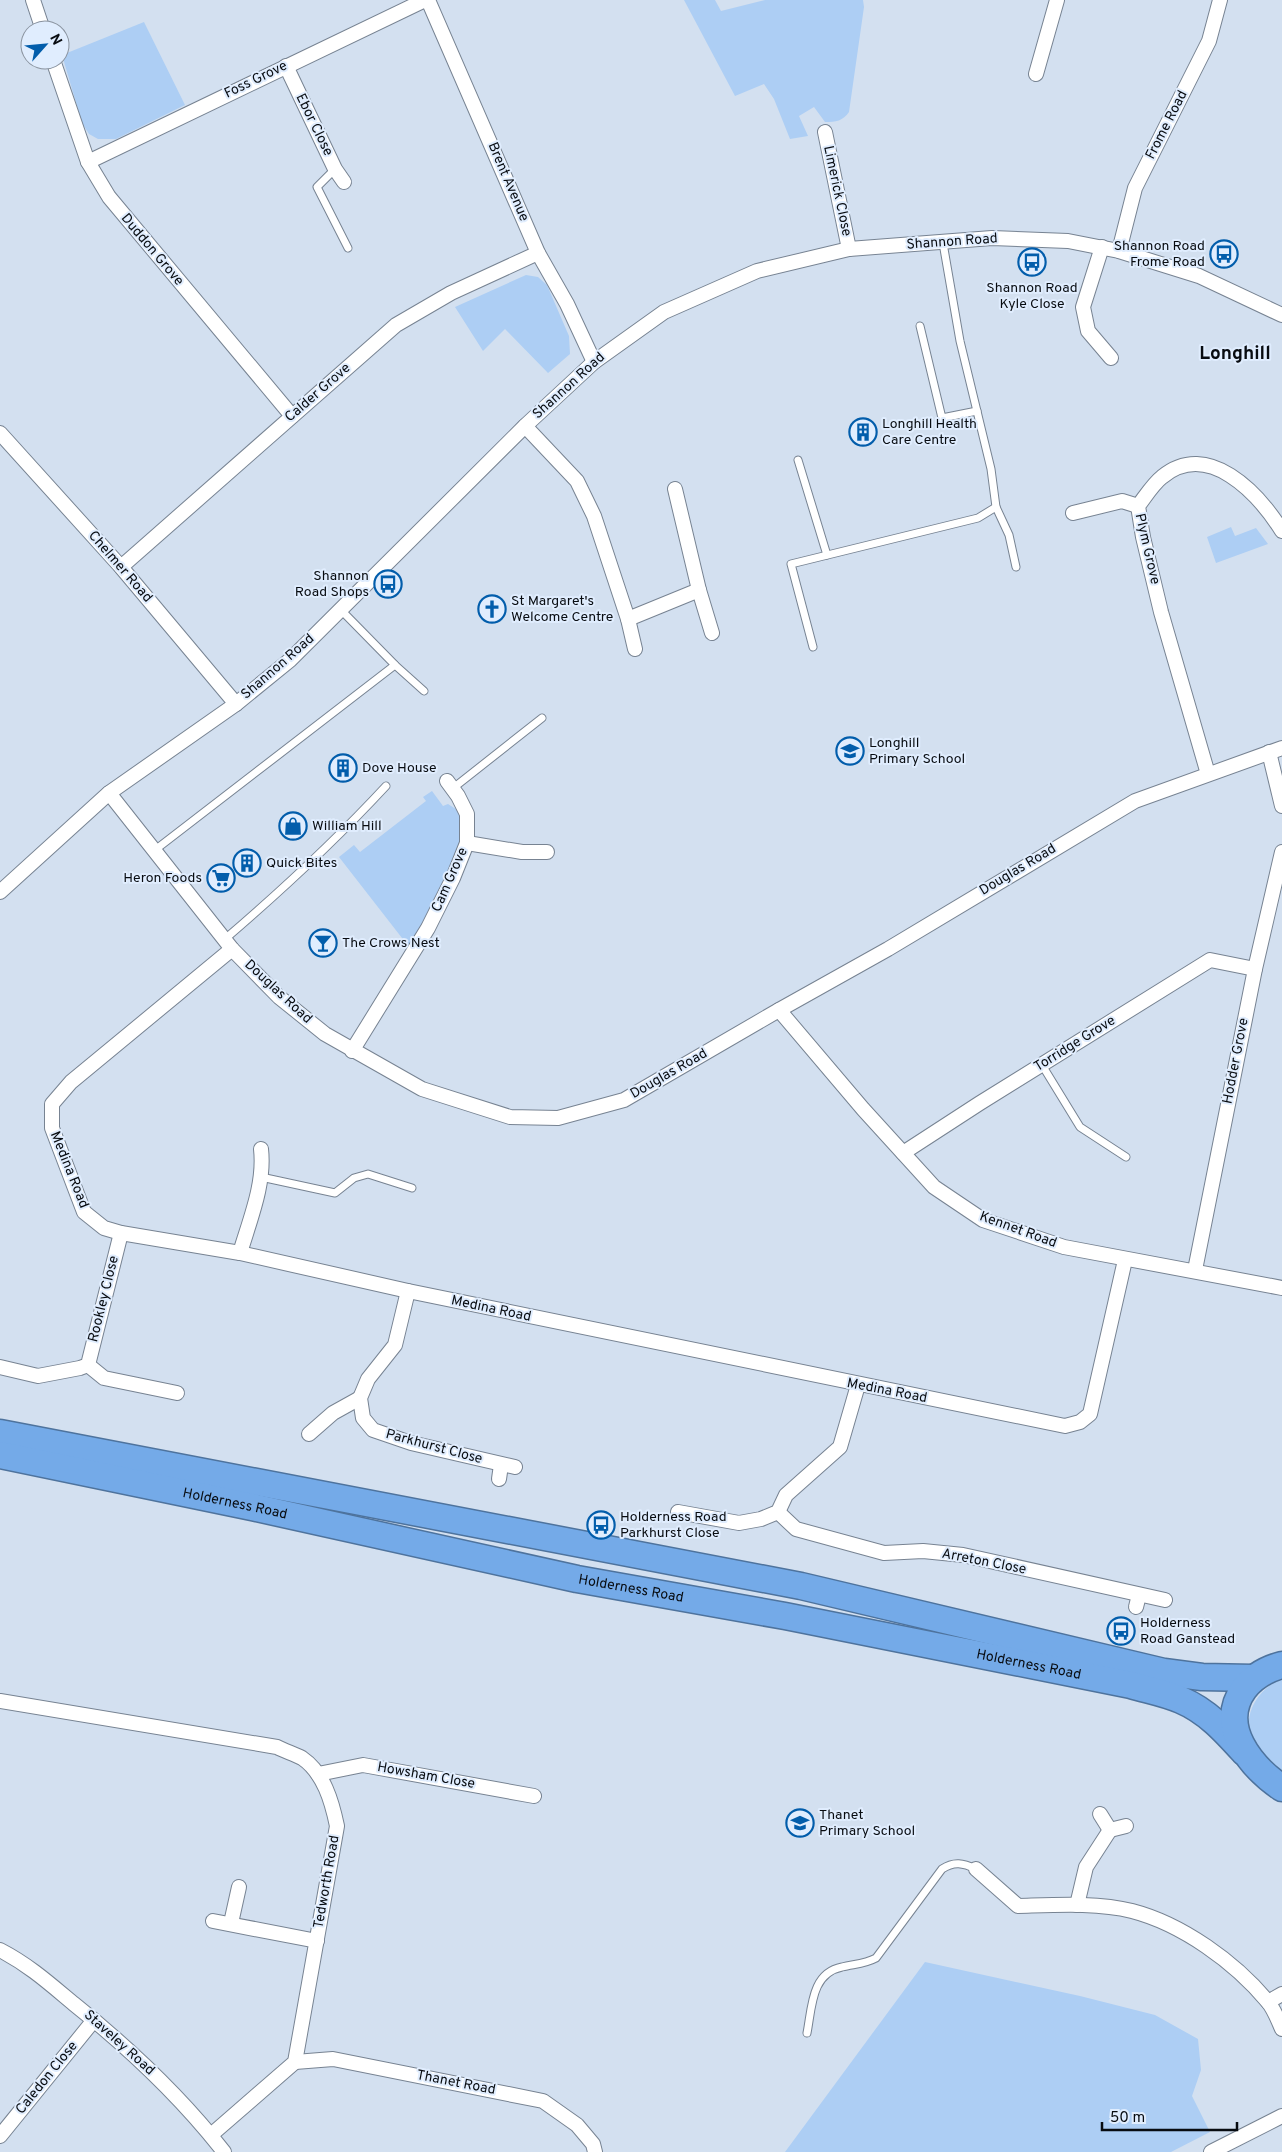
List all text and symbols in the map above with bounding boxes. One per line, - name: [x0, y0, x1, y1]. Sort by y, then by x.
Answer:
- north arrow: [20, 20, 70, 70]
- text: N: [45, 31, 65, 48]
- street label: Foss Grove: [222, 57, 290, 103]
- street label: Frome Road: [1142, 88, 1192, 162]
- street label: Ebor Close: [292, 91, 336, 159]
- street label: Brent Avenue: [484, 140, 532, 224]
- street label: Limerick Close: [819, 144, 855, 238]
- street label: Duddon Grove: [117, 210, 187, 290]
- street label: Shannon Road: [906, 230, 998, 254]
- place label: Shannon Road Frome Road: [1114, 238, 1205, 271]
- bus stop icon: Shannon Road Frome Road: [1209, 239, 1239, 269]
- bus stop icon: Shannon Road Kyle Close: [1017, 247, 1047, 277]
- place label: Shannon Road Kyle Close: [986, 280, 1078, 313]
- district label: Longhill: [1199, 342, 1271, 366]
- street label: Shannon Road: [529, 349, 609, 423]
- street label: Calder Grove: [282, 360, 354, 426]
- place label: Longhill Health Care Centre: [882, 416, 977, 449]
- building icon: Longhill Health Care Centre: [848, 417, 878, 447]
- street label: Plym Grove: [1131, 512, 1163, 586]
- street label: Chelmer Road: [84, 528, 156, 606]
- place label: Shannon Road Shops: [295, 568, 369, 601]
- bus stop icon: Shannon Road Shops: [373, 569, 403, 599]
- place label: St Margaret's Welcome Centre: [511, 593, 613, 626]
- church icon: St Margaret's Welcome Centre: [477, 594, 507, 624]
- street label: Shannon Road: [238, 631, 318, 703]
- place label: Longhill Primary School: [869, 735, 965, 768]
- school or university icon: Longhill Primary School: [835, 736, 865, 766]
- building icon: Dove House: [328, 753, 358, 783]
- place label: Dove House: [362, 760, 437, 777]
- shop icon: William Hill: [278, 811, 308, 841]
- place label: William Hill: [312, 818, 382, 835]
- street label: Douglas Road: [977, 841, 1059, 899]
- street label: Cam Grove: [428, 845, 472, 915]
- building icon: Quick Bites: [232, 848, 262, 878]
- place label: Quick Bites: [266, 855, 337, 872]
- supermarket icon: Heron Foods: [206, 863, 236, 893]
- place label: Heron Foods: [123, 870, 202, 887]
- bar icon: The Crows Nest: [308, 928, 338, 958]
- place label: The Crows Nest: [342, 935, 440, 952]
- street label: Douglas Road: [241, 956, 315, 1028]
- street label: Torridge Grove: [1031, 1012, 1119, 1076]
- street label: Hodder Grove: [1219, 1017, 1253, 1105]
- street label: Douglas Road: [627, 1045, 711, 1103]
- street label: Medina Road: [46, 1129, 92, 1211]
- street label: Kennet Road: [977, 1208, 1059, 1252]
- street label: Rookley Close: [85, 1254, 123, 1344]
- street label: Medina Road: [449, 1292, 533, 1326]
- street label: Medina Road: [845, 1375, 929, 1407]
- street label: Parkhurst Close: [384, 1426, 484, 1468]
- street label: Holderness Road: [181, 1484, 289, 1523]
- place label: Holderness Road Parkhurst Close: [620, 1509, 727, 1542]
- bus stop icon: Holderness Road Parkhurst Close: [586, 1510, 616, 1540]
- street label: Arreton Close: [940, 1545, 1028, 1579]
- street label: Holderness Road: [577, 1571, 685, 1606]
- place label: Holderness Road Ganstead: [1140, 1615, 1235, 1648]
- bus stop icon: Holderness Road Ganstead: [1106, 1616, 1136, 1646]
- street label: Holderness Road: [975, 1646, 1083, 1683]
- street label: Howsham Close: [376, 1759, 476, 1793]
- place label: Thanet Primary School: [819, 1807, 915, 1840]
- school or university icon: Thanet Primary School: [785, 1808, 815, 1838]
- street label: Tedworth Road: [310, 1834, 344, 1930]
- street label: Staveley Road: [80, 2007, 158, 2079]
- street label: Caledon Close: [12, 2038, 82, 2118]
- street label: Thanet Road: [415, 2067, 497, 2099]
- scale bar: [1102, 2100, 1237, 2132]
- text: 50 m: [1110, 2109, 1145, 2128]

